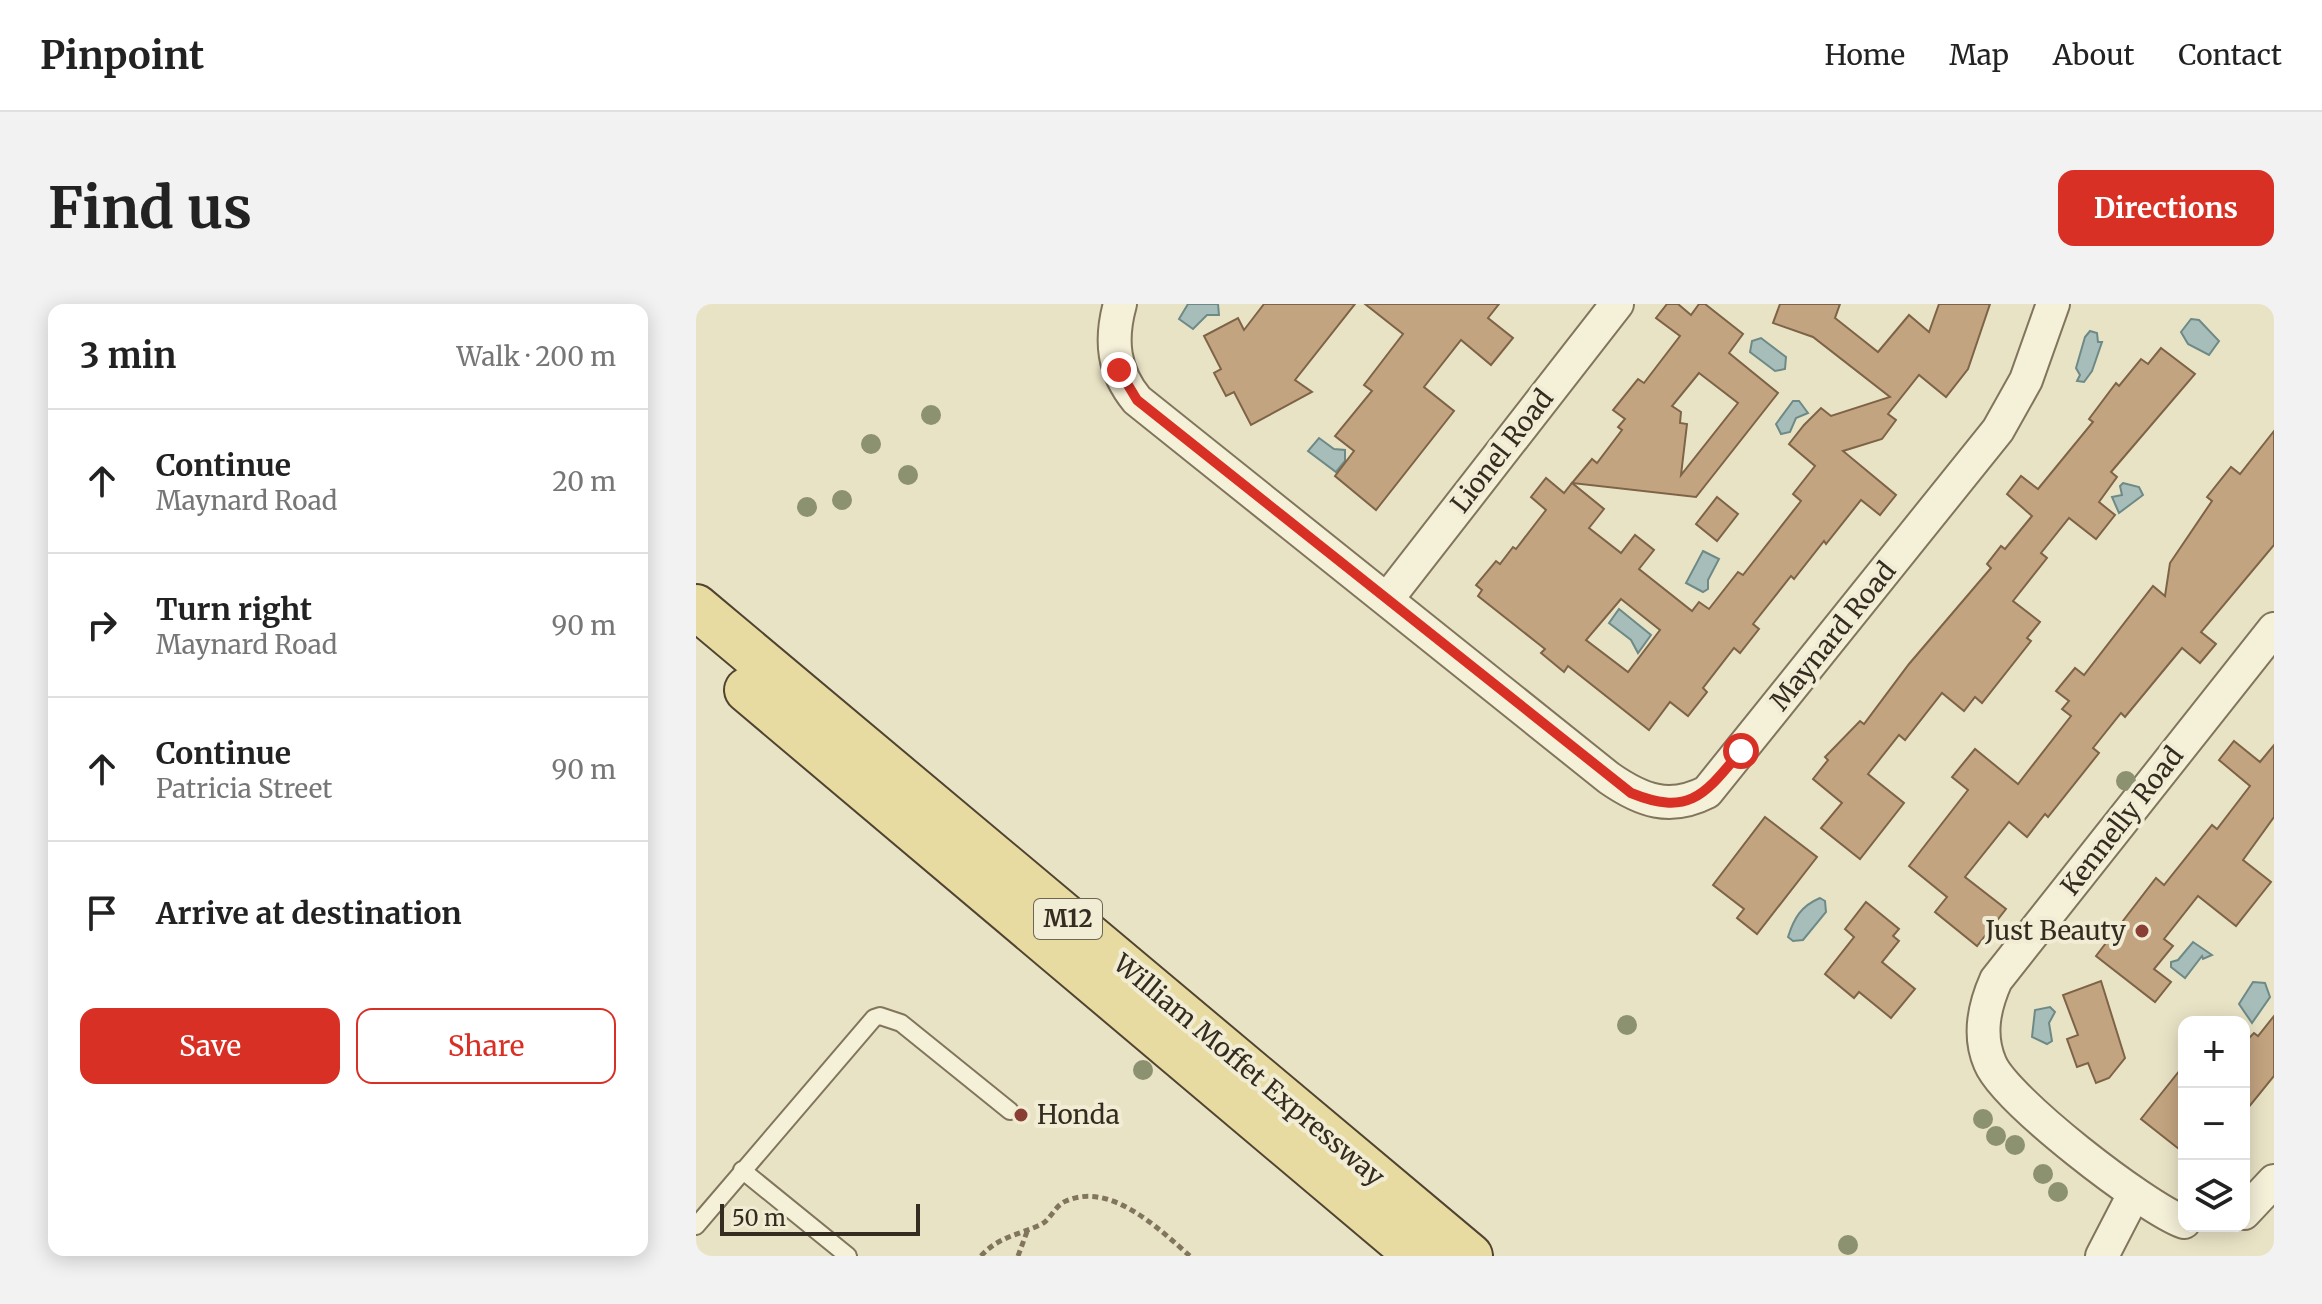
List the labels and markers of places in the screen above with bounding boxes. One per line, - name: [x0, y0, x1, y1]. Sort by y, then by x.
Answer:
- place label: Just Beauty: [1984, 914, 2127, 947]
- marker: Just Beauty: [2133, 922, 2151, 940]
- place label: Honda: [1037, 1098, 1120, 1131]
- marker: Honda: [1012, 1106, 1030, 1124]

